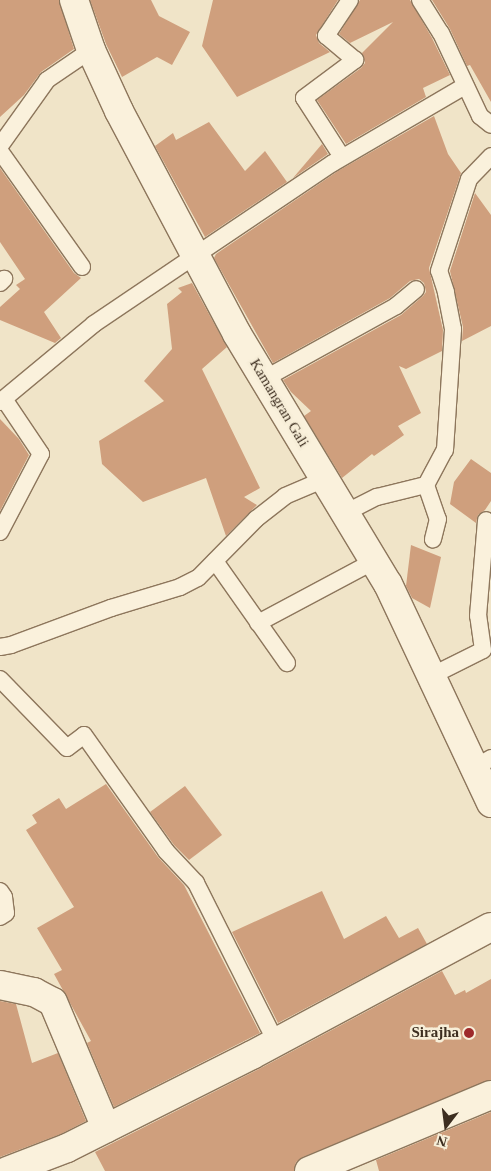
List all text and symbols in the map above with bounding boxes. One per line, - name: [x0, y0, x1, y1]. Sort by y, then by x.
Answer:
- street label: Kamangran Gali: [246, 356, 312, 450]
- place label: Sirajha: [411, 1024, 459, 1042]
- marker: Sirajha: [463, 1027, 475, 1039]
- north arrow: [421, 1101, 471, 1151]
- text: N: [435, 1132, 449, 1150]

